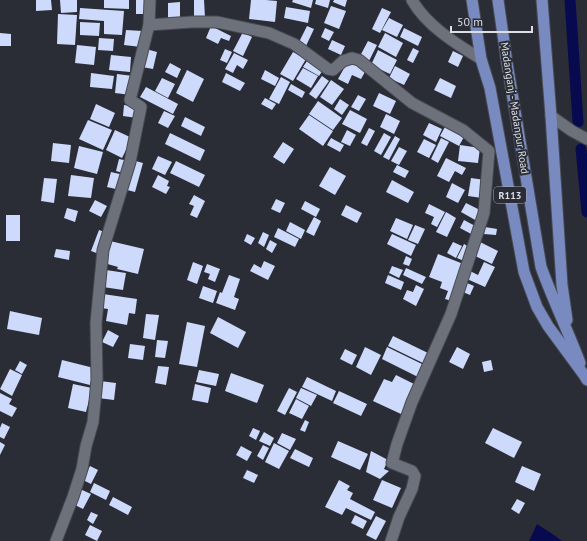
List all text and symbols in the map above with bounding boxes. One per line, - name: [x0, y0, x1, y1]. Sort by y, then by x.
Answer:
- scale bar: [451, 8, 532, 34]
- text: 50 m: [457, 14, 483, 29]
- street label: Madanganj - Madanpur Road: [498, 41, 532, 175]
- road number: R113: [494, 187, 526, 203]

